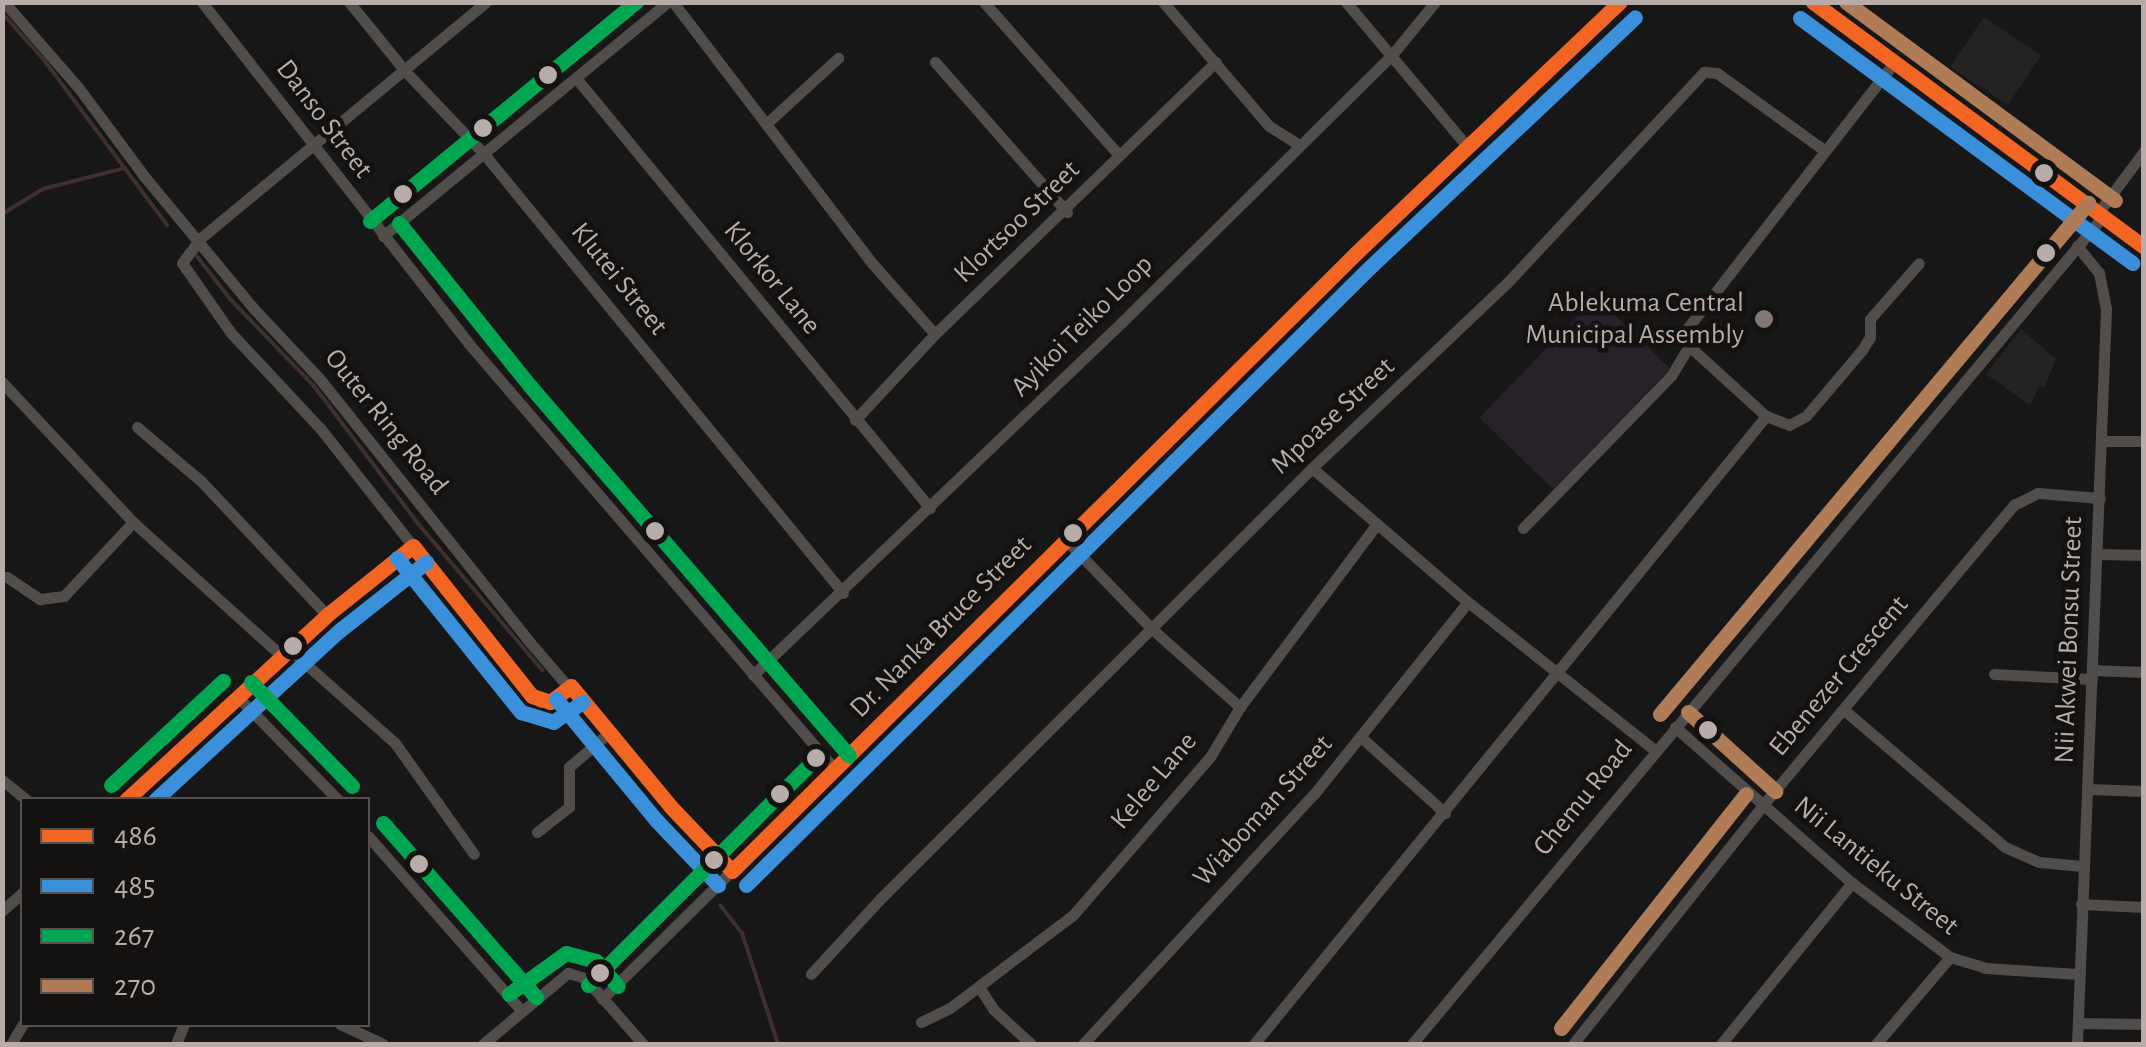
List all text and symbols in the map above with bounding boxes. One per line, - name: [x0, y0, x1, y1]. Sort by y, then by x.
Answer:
- street label: Danso Street: [269, 53, 379, 185]
- unlabelled marker: [538, 65, 558, 85]
- unlabelled marker: [473, 118, 493, 138]
- street label: Klortsoo Street: [947, 154, 1087, 290]
- unlabelled marker: [2034, 163, 2054, 183]
- unlabelled marker: [393, 184, 413, 204]
- street label: Klorkor Lane: [716, 215, 828, 341]
- street label: Klutei Street: [563, 216, 675, 342]
- unlabelled marker: [2036, 243, 2056, 263]
- street label: Ayikoi Teiko Loop: [1004, 248, 1160, 404]
- place label: Ablekuma Central Municipal Assembly: [1526, 286, 1744, 352]
- marker: Ablekuma Central Municipal Assembly: [1753, 308, 1775, 330]
- street label: Outer Ring Road: [317, 342, 455, 502]
- street label: Mpoase Street: [1264, 350, 1402, 482]
- street label: Nii Akwei Bonsu Street: [2048, 516, 2090, 764]
- unlabelled marker: [645, 521, 665, 541]
- unlabelled marker: [1063, 523, 1083, 543]
- street label: Dr. Nanka Bruce Street: [843, 529, 1039, 725]
- street label: Ebenezer Crescent: [1762, 589, 1916, 763]
- unlabelled marker: [283, 636, 303, 656]
- unlabelled marker: [1698, 720, 1718, 740]
- street label: Kelee Lane: [1104, 726, 1204, 836]
- street label: Wiaboman Street: [1186, 728, 1340, 894]
- street label: Chemu Road: [1526, 733, 1640, 863]
- unlabelled marker: [806, 748, 826, 768]
- unlabelled marker: [770, 784, 790, 804]
- street label: Nii Lantieku Street: [1787, 789, 1965, 943]
- legend: [20, 797, 370, 1027]
- text: 486: [114, 821, 157, 851]
- unlabelled marker: [704, 850, 724, 870]
- unlabelled marker: [409, 854, 429, 874]
- text: 485: [114, 871, 155, 901]
- text: 267: [114, 921, 154, 951]
- unlabelled marker: [590, 963, 610, 983]
- text: 270: [114, 971, 156, 1001]

